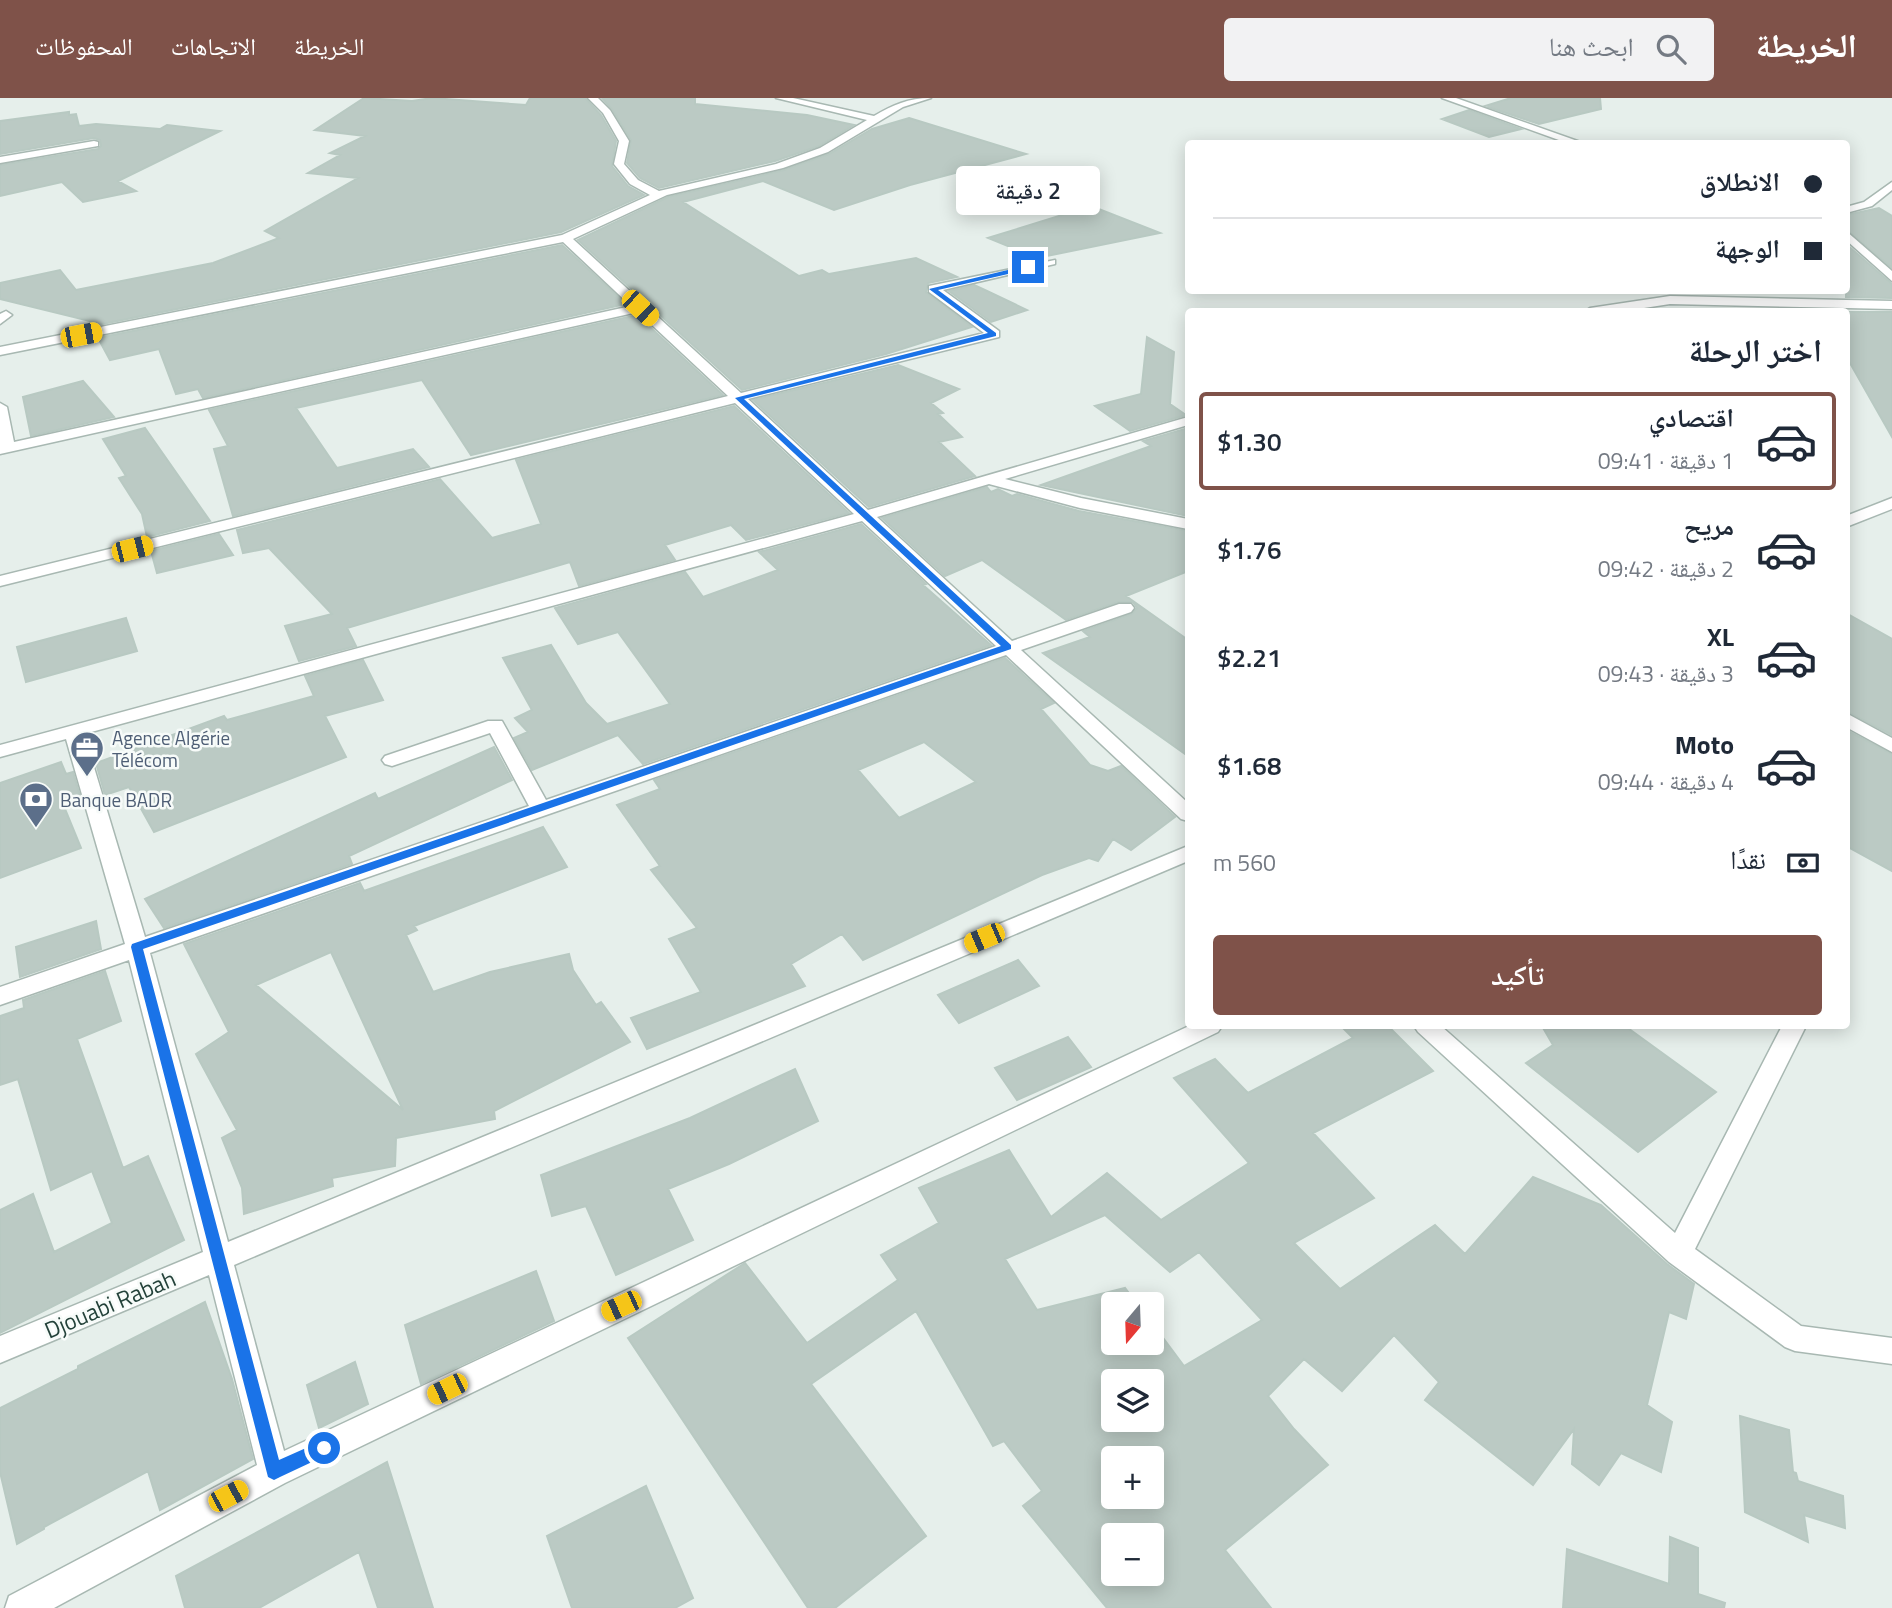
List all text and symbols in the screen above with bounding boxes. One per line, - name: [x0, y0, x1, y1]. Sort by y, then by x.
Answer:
- search box: [1224, 18, 1714, 81]
- text: الخريطة: [1756, 20, 1857, 70]
- text: ابحث هنا: [1549, 27, 1634, 66]
- text: المحفوظات: [35, 28, 133, 64]
- text: الاتجاهات: [171, 28, 256, 64]
- text: الخريطة: [294, 28, 365, 64]
- icon: search: [1652, 30, 1690, 68]
- text: الانطلاق: [1700, 162, 1780, 201]
- callout: 2 دقيقة: [956, 166, 1100, 214]
- text: 2 دقيقة: [995, 173, 1061, 208]
- text: الوجهة: [1715, 229, 1780, 268]
- route end: [1012, 251, 1044, 283]
- car: [618, 286, 663, 330]
- car: [59, 321, 104, 349]
- text: اختر الرحلة: [1689, 326, 1822, 374]
- text: اقتصادي: [1649, 398, 1734, 437]
- icon: car: [1755, 410, 1818, 473]
- text: $1.30: [1217, 422, 1281, 461]
- text: 1 دقيقة · 09:41: [1598, 443, 1734, 478]
- text: مريح: [1684, 506, 1734, 545]
- icon: car: [1755, 518, 1818, 581]
- text: $1.76: [1217, 530, 1281, 569]
- car: [110, 534, 155, 564]
- text: 2 دقيقة · 09:42: [1598, 551, 1734, 586]
- text: XL: [1707, 617, 1734, 656]
- icon: car: [1755, 626, 1818, 689]
- text: $2.21: [1217, 638, 1281, 677]
- text: 3 دقيقة · 09:43: [1598, 656, 1734, 691]
- place label: Agence Algérie Télécom: [112, 723, 230, 774]
- text: Moto: [1675, 725, 1734, 764]
- office icon: Agence Algérie Télécom: [68, 729, 106, 778]
- icon: car: [1755, 734, 1818, 797]
- text: $1.68: [1217, 746, 1281, 785]
- text: 4 دقيقة · 09:44: [1598, 764, 1734, 799]
- bank icon: Banque BADR: [17, 780, 55, 829]
- place label: Banque BADR: [60, 785, 172, 814]
- text: نقدًا: [1730, 840, 1766, 879]
- icon: cash: [1784, 844, 1822, 882]
- text: 560 m: [1213, 845, 1276, 880]
- car: [961, 920, 1008, 956]
- button: تأكيد: [1213, 935, 1822, 1015]
- street label: Djouabi Rabah: [39, 1261, 181, 1347]
- car: [598, 1288, 645, 1324]
- north arrow: [1101, 1292, 1164, 1354]
- map controls: [1101, 1292, 1164, 1586]
- button: layers: [1101, 1369, 1164, 1432]
- car: [424, 1370, 471, 1408]
- route start: [308, 1432, 340, 1464]
- button: +: [1101, 1446, 1164, 1509]
- car: [205, 1477, 252, 1515]
- button: −: [1101, 1523, 1164, 1586]

